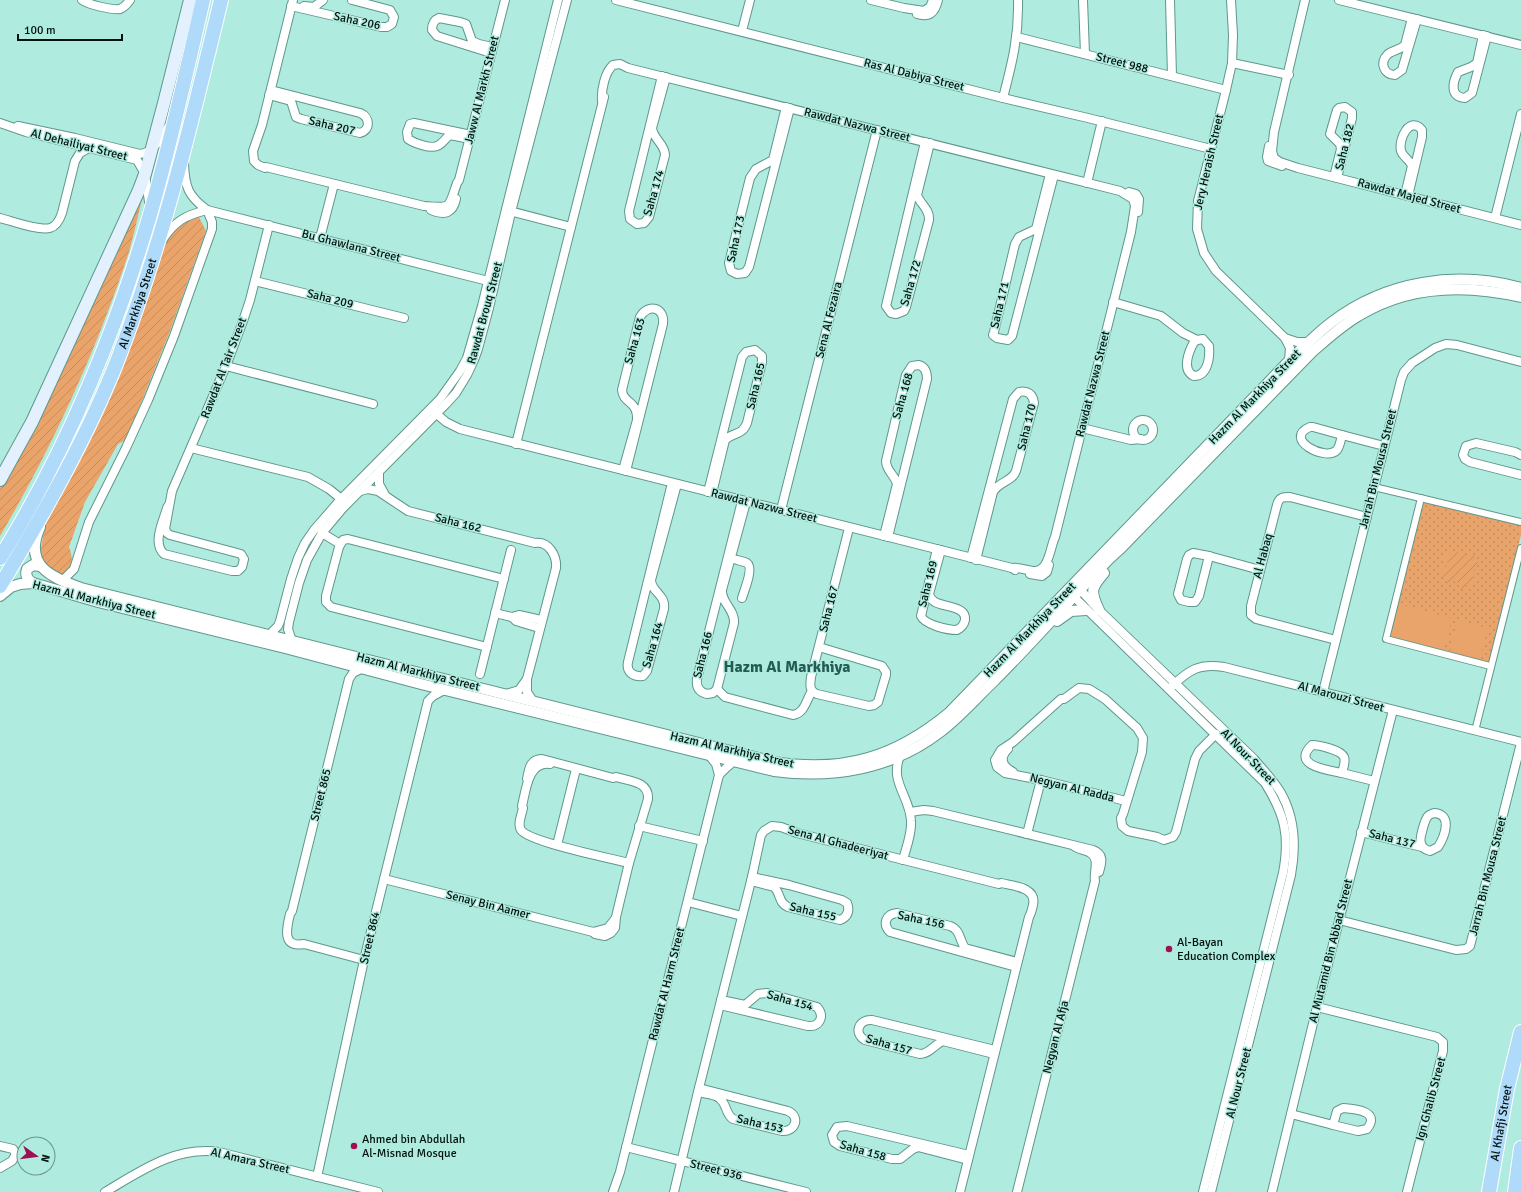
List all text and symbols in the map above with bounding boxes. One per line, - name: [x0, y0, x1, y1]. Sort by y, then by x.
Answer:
- street label: Saha 206: [332, 9, 382, 33]
- scale bar: [18, 16, 122, 42]
- text: 100 m: [24, 23, 56, 38]
- street label: Jaww Al Markh Street: [461, 34, 503, 146]
- street label: Street 988: [1094, 49, 1150, 77]
- street label: Ras Al Dabiya Street: [862, 55, 966, 95]
- street label: Rawdat Nazwa Street: [802, 105, 912, 145]
- street label: Saha 207: [307, 113, 357, 139]
- street label: Jery Heraish Street: [1191, 113, 1227, 211]
- street label: Saha 182: [1332, 122, 1358, 172]
- street label: Al Dehailiyat Street: [29, 126, 129, 164]
- street label: Saha 174: [640, 168, 668, 218]
- street label: Rawdat Majed Street: [1356, 175, 1462, 217]
- street label: Saha 173: [724, 214, 748, 264]
- street label: Bu Ghawlana Street: [300, 226, 402, 266]
- street label: Al Markhiya Street: [115, 256, 160, 351]
- street label: Saha 172: [897, 258, 925, 308]
- street label: Rawdat Brouq Street: [464, 260, 506, 366]
- street label: Sena Al Fezaira: [812, 280, 846, 360]
- street label: Saha 171: [987, 280, 1013, 330]
- street label: Saha 209: [305, 286, 355, 312]
- street label: Rawdat Al Tair Street: [198, 315, 250, 421]
- street label: Saha 163: [621, 316, 649, 366]
- street label: Rawdat Nazwa Street: [1073, 329, 1113, 439]
- street label: Hazm Al Markhiya Street: [1206, 346, 1304, 448]
- street label: Saha 165: [743, 361, 769, 411]
- street label: Saha 168: [889, 371, 917, 421]
- street label: Saha 170: [1014, 402, 1040, 452]
- street label: Jarrah Bin Mousa Street: [1356, 408, 1400, 530]
- street label: Rawdat Nazwa Street: [709, 486, 819, 526]
- street label: Saha 162: [433, 510, 483, 536]
- street label: Al Habaq: [1250, 532, 1276, 580]
- street label: Saha 169: [915, 559, 941, 609]
- street label: Hazm Al Markhiya Street: [31, 577, 157, 623]
- street label: Hazm Al Markhiya Street: [981, 579, 1079, 681]
- street label: Saha 167: [816, 584, 842, 634]
- street label: Saha 164: [639, 620, 667, 670]
- street label: Saha 166: [690, 630, 716, 680]
- street label: Hazm Al Markhiya Street: [355, 649, 481, 695]
- district label: Hazm Al Markhiya: [724, 657, 851, 677]
- street label: Al Marouzi Street: [1296, 678, 1386, 716]
- street label: Al Nour Street: [1217, 726, 1279, 788]
- street label: Hazm Al Markhiya Street: [669, 728, 795, 772]
- street label: Street 865: [307, 767, 335, 823]
- street label: Negyan Al Radda: [1028, 770, 1116, 806]
- street label: Jarrah Bin Mousa Street: [1466, 815, 1510, 937]
- street label: Sena Al Ghadeeriyat: [786, 822, 890, 864]
- street label: Saha 137: [1367, 826, 1417, 852]
- street label: Al Mutamid Bin Abbad Street: [1306, 878, 1356, 1024]
- street label: Senay Bin Aamer: [444, 887, 532, 923]
- street label: Saha 155: [788, 899, 838, 925]
- street label: Saha 156: [896, 908, 946, 932]
- street label: Street 864: [357, 910, 383, 966]
- street label: Rawdat Al Harm Street: [646, 926, 688, 1042]
- place label: Al-Bayan Education Complex: [1177, 935, 1276, 964]
- marker: Al-Bayan Education Complex: [1164, 944, 1174, 954]
- street label: Saha 154: [765, 987, 815, 1015]
- street label: Negyan Al Afja: [1040, 999, 1072, 1075]
- street label: Saha 157: [864, 1031, 914, 1059]
- street label: Al Nour Street: [1223, 1046, 1255, 1120]
- street label: Ign Ghalib Street: [1413, 1055, 1449, 1143]
- street label: Al Khafji Street: [1487, 1083, 1515, 1162]
- street label: Saha 153: [735, 1111, 785, 1137]
- place label: Ahmed bin Abdullah Al-Misnad Mosque: [362, 1132, 465, 1161]
- north arrow: [16, 1136, 56, 1176]
- street label: Saha 158: [838, 1137, 888, 1165]
- marker: Ahmed bin Abdullah Al-Misnad Mosque: [349, 1141, 359, 1151]
- street label: Al Amara Street: [209, 1145, 291, 1177]
- text: N: [38, 1153, 52, 1164]
- street label: Street 936: [688, 1156, 744, 1184]

